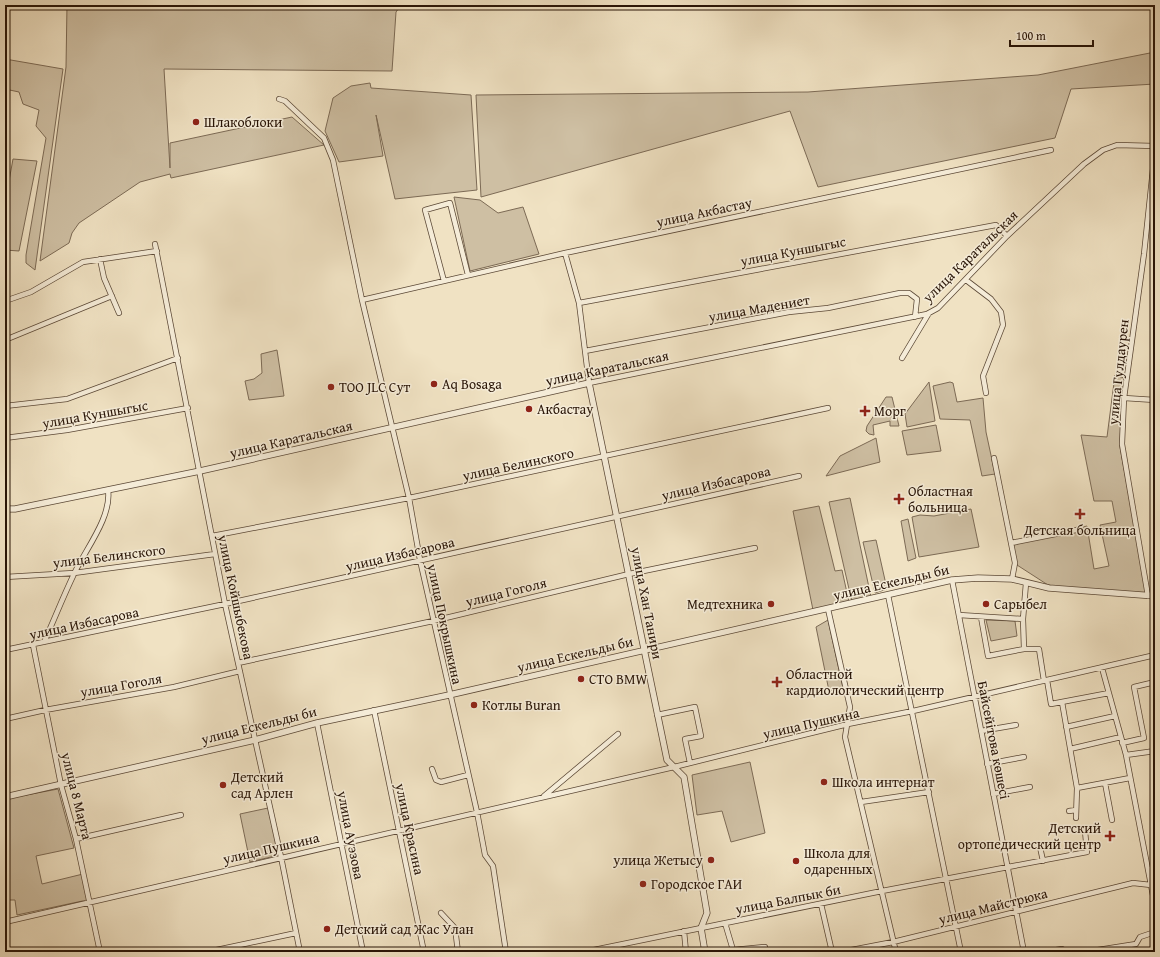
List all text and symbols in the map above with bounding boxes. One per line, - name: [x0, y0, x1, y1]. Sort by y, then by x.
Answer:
- scale bar: [1010, 22, 1093, 48]
- text: 100 m: [1016, 27, 1046, 44]
- place label: Шлакоблоки: [204, 112, 282, 132]
- marker: Шлакоблоки: [191, 117, 201, 127]
- street label: улица Акбастау: [653, 192, 754, 232]
- street label: улица Каратальская: [917, 205, 1022, 307]
- street label: улица Куншыгыс: [738, 231, 847, 271]
- street label: улица Мадениет: [706, 289, 811, 327]
- street label: улица Гулдаурен: [1102, 318, 1133, 427]
- street label: улица Каратальская: [543, 345, 670, 391]
- place label: Aq Bosaga: [442, 374, 502, 394]
- place label: ТОО JLC Сут: [339, 377, 411, 397]
- marker: Aq Bosaga: [429, 379, 439, 389]
- marker: ТОО JLC Сут: [326, 382, 336, 392]
- street label: улица Куншыгыс: [40, 395, 149, 433]
- place label: Акбастау: [537, 399, 593, 419]
- place label: Морг: [874, 401, 906, 421]
- marker: Акбастау: [524, 404, 534, 414]
- marker: Морг: [859, 405, 871, 417]
- street label: улица Каратальская: [227, 415, 354, 463]
- street label: улица Белинского: [460, 442, 575, 486]
- street label: улица Избасарова: [659, 461, 773, 505]
- place label: Областная больница: [908, 481, 973, 517]
- marker: Областная больница: [893, 493, 905, 505]
- marker: Детская больница: [1074, 508, 1086, 520]
- place label: Детская больница: [1023, 520, 1137, 540]
- street label: улица Койшыбекова: [213, 532, 259, 662]
- street label: улица Избасарова: [343, 532, 457, 576]
- street label: улица Белинского: [51, 539, 166, 573]
- street label: улица Хан Танири: [626, 544, 668, 661]
- street label: улица Ескельды би: [830, 559, 951, 605]
- street label: улица Покрышкина: [422, 561, 468, 686]
- street label: улица Гоголя: [463, 572, 549, 612]
- place label: Медтехника: [687, 594, 763, 614]
- place label: Сарыбел: [994, 594, 1047, 614]
- marker: Медтехника: [766, 599, 776, 609]
- marker: Сарыбел: [981, 599, 991, 609]
- street label: улица Избасарова: [27, 602, 141, 645]
- street label: улица Ескельды би: [514, 631, 635, 677]
- place label: Областной кардиологический центр: [786, 664, 944, 700]
- street label: улица Гоголя: [78, 668, 163, 702]
- place label: СТО BMW: [589, 669, 647, 689]
- marker: СТО BMW: [576, 674, 586, 684]
- marker: Областной кардиологический центр: [771, 676, 783, 688]
- street label: Байсейітова көшесі: [973, 679, 1015, 801]
- place label: Котлы Buran: [482, 695, 561, 715]
- marker: Котлы Buran: [469, 700, 479, 710]
- street label: улица Ескельды би: [198, 701, 319, 749]
- street label: улица Пушкина: [760, 702, 861, 744]
- street label: улица 8 Марта: [56, 749, 98, 842]
- place label: Детский сад Арлен: [230, 767, 293, 803]
- place label: Школа интернат: [832, 772, 935, 792]
- marker: Школа интернат: [819, 777, 829, 787]
- marker: Детский сад Арлен: [218, 780, 228, 790]
- street label: улица Красина: [390, 780, 430, 877]
- street label: улица Ауэзова: [332, 788, 369, 881]
- place label: Детский ортопедический центр: [958, 818, 1101, 854]
- street label: улица Пушкина: [220, 827, 321, 869]
- marker: Детский ортопедический центр: [1104, 830, 1116, 842]
- place label: Школа для одаренных: [804, 843, 874, 879]
- place label: улица Жетысу: [612, 850, 703, 870]
- marker: улица Жетысу: [706, 855, 716, 865]
- marker: Школа для одаренных: [791, 856, 801, 866]
- place label: Городское ГАИ: [651, 874, 742, 894]
- marker: Городское ГАИ: [638, 879, 648, 889]
- street label: улица Балпык би: [733, 879, 842, 919]
- street label: улица Майстрюка: [936, 883, 1050, 929]
- place label: Детский сад Жас Улан: [334, 919, 474, 939]
- marker: Детский сад Жас Улан: [322, 924, 332, 934]

